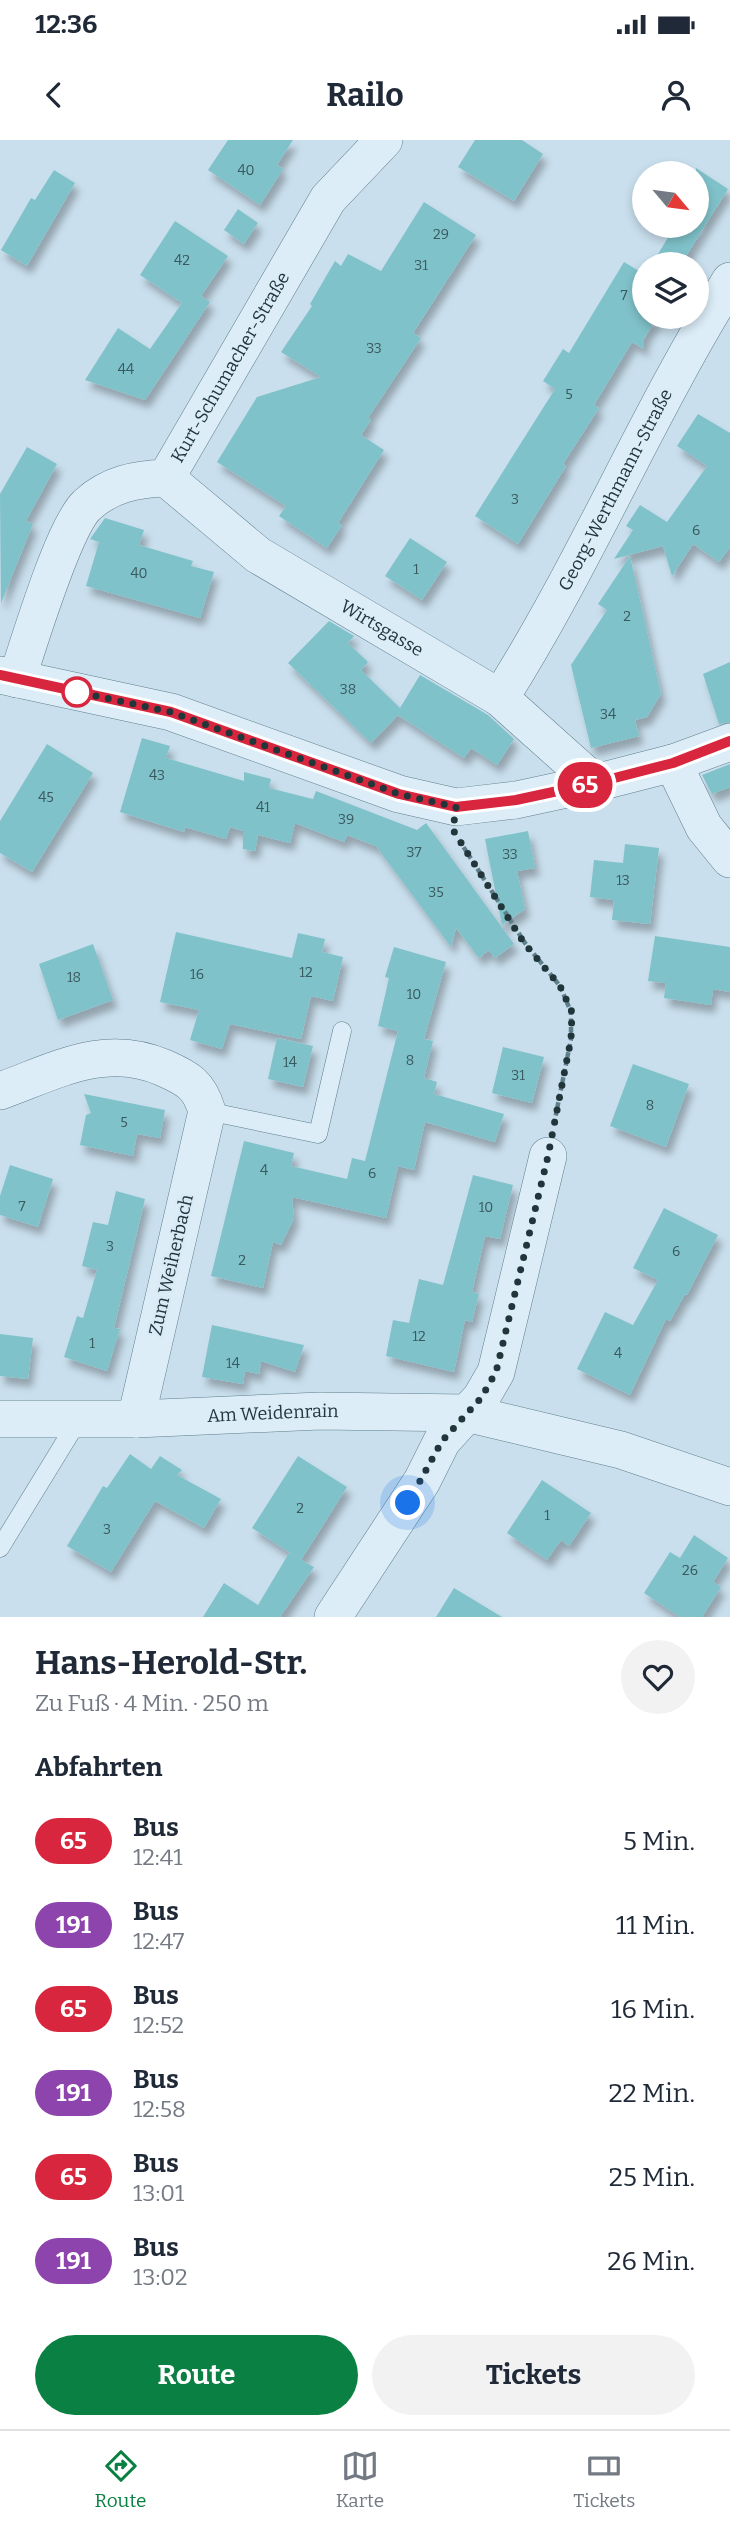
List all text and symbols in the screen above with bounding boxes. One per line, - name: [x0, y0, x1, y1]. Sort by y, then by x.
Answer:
- text: 12:36: [35, 9, 97, 40]
- icon: back: [35, 76, 73, 114]
- text: Railo: [326, 76, 404, 114]
- icon: person: [657, 76, 695, 114]
- north arrow: [632, 161, 709, 238]
- map controls: [632, 161, 709, 329]
- house number: 40: [237, 162, 255, 179]
- house number: 29: [433, 226, 449, 243]
- house number: 42: [174, 252, 190, 269]
- button: layers: [632, 252, 709, 329]
- house number: 31: [414, 257, 428, 274]
- street label: Kurt-Schumacher-Straße: [166, 268, 294, 467]
- house number: 7: [620, 287, 628, 304]
- house number: 33: [366, 340, 382, 357]
- house number: 44: [118, 361, 134, 378]
- street label: Georg-Werthmann-Straße: [554, 385, 677, 595]
- house number: 5: [565, 386, 573, 403]
- house number: 3: [511, 491, 519, 508]
- house number: 6: [692, 522, 700, 539]
- house number: 1: [413, 561, 419, 578]
- house number: 40: [130, 565, 148, 582]
- street label: Wirtsgasse: [336, 595, 428, 661]
- house number: 2: [623, 608, 631, 625]
- unlabelled marker: [62, 677, 92, 707]
- house number: 38: [340, 681, 356, 698]
- house number: 34: [600, 706, 616, 723]
- line badge: 65: [554, 762, 616, 808]
- house number: 43: [149, 767, 165, 784]
- text: 65: [572, 771, 598, 799]
- house number: 45: [38, 789, 54, 806]
- house number: 41: [256, 799, 270, 816]
- house number: 39: [338, 811, 354, 828]
- house number: 37: [406, 844, 422, 861]
- house number: 33: [502, 846, 518, 863]
- house number: 13: [616, 872, 630, 889]
- house number: 35: [428, 884, 444, 901]
- house number: 12: [299, 964, 313, 981]
- house number: 16: [190, 966, 204, 983]
- house number: 18: [67, 969, 81, 986]
- house number: 10: [407, 986, 421, 1003]
- house number: 8: [406, 1052, 414, 1069]
- house number: 14: [283, 1054, 297, 1071]
- house number: 31: [511, 1067, 525, 1084]
- house number: 8: [646, 1097, 654, 1114]
- house number: 5: [120, 1114, 128, 1131]
- house number: 4: [260, 1162, 268, 1179]
- house number: 6: [368, 1165, 376, 1182]
- street label: Zum Weiherbach: [144, 1192, 198, 1338]
- house number: 7: [18, 1198, 26, 1215]
- house number: 10: [479, 1199, 493, 1216]
- house number: 3: [106, 1238, 114, 1255]
- house number: 6: [672, 1243, 680, 1260]
- house number: 2: [238, 1252, 246, 1269]
- house number: 12: [412, 1328, 426, 1345]
- house number: 1: [89, 1335, 95, 1352]
- house number: 4: [614, 1345, 622, 1362]
- house number: 14: [226, 1355, 240, 1372]
- street label: Am Weidenrain: [207, 1400, 339, 1427]
- your location: [390, 1485, 425, 1520]
- house number: 2: [296, 1500, 304, 1517]
- house number: 1: [544, 1507, 550, 1524]
- house number: 3: [103, 1521, 111, 1538]
- house number: 26: [682, 1562, 698, 1579]
- button: heart: [621, 1640, 695, 1714]
- text: Hans-Herold-Str.: [35, 1643, 307, 1683]
- text: Zu Fuß · 4 Min. · 250 m: [35, 1689, 269, 1717]
- text: Abfahrten: [35, 1752, 162, 1783]
- text: Bus: [133, 1812, 179, 1843]
- text: 5 Min.: [623, 1826, 695, 1857]
- text: 65: [60, 1827, 87, 1855]
- text: 12:41: [133, 1843, 182, 1871]
- text: Bus: [133, 1896, 179, 1927]
- text: 11 Min.: [616, 1910, 695, 1941]
- text: 191: [56, 1911, 91, 1939]
- text: 12:47: [133, 1927, 184, 1955]
- text: Bus: [133, 1980, 179, 2011]
- text: 16 Min.: [611, 1994, 695, 2025]
- text: 65: [60, 1995, 87, 2023]
- text: 12:52: [133, 2011, 184, 2039]
- text: Bus: [133, 2064, 179, 2095]
- text: 22 Min.: [608, 2078, 695, 2109]
- text: 191: [56, 2079, 91, 2107]
- text: 12:58: [133, 2095, 186, 2123]
- text: Bus: [133, 2148, 179, 2179]
- text: 25 Min.: [609, 2162, 695, 2193]
- text: 65: [60, 2163, 87, 2191]
- text: 13:01: [133, 2179, 184, 2207]
- text: Bus: [133, 2232, 179, 2263]
- text: 26 Min.: [607, 2246, 695, 2277]
- text: 191: [56, 2247, 91, 2275]
- text: 13:02: [133, 2263, 188, 2291]
- button: Route: [35, 2335, 358, 2415]
- button: Tickets: [372, 2335, 695, 2415]
- tab: Route: [95, 2447, 146, 2512]
- tab: Karte: [336, 2447, 384, 2512]
- tab: Tickets: [573, 2447, 635, 2512]

